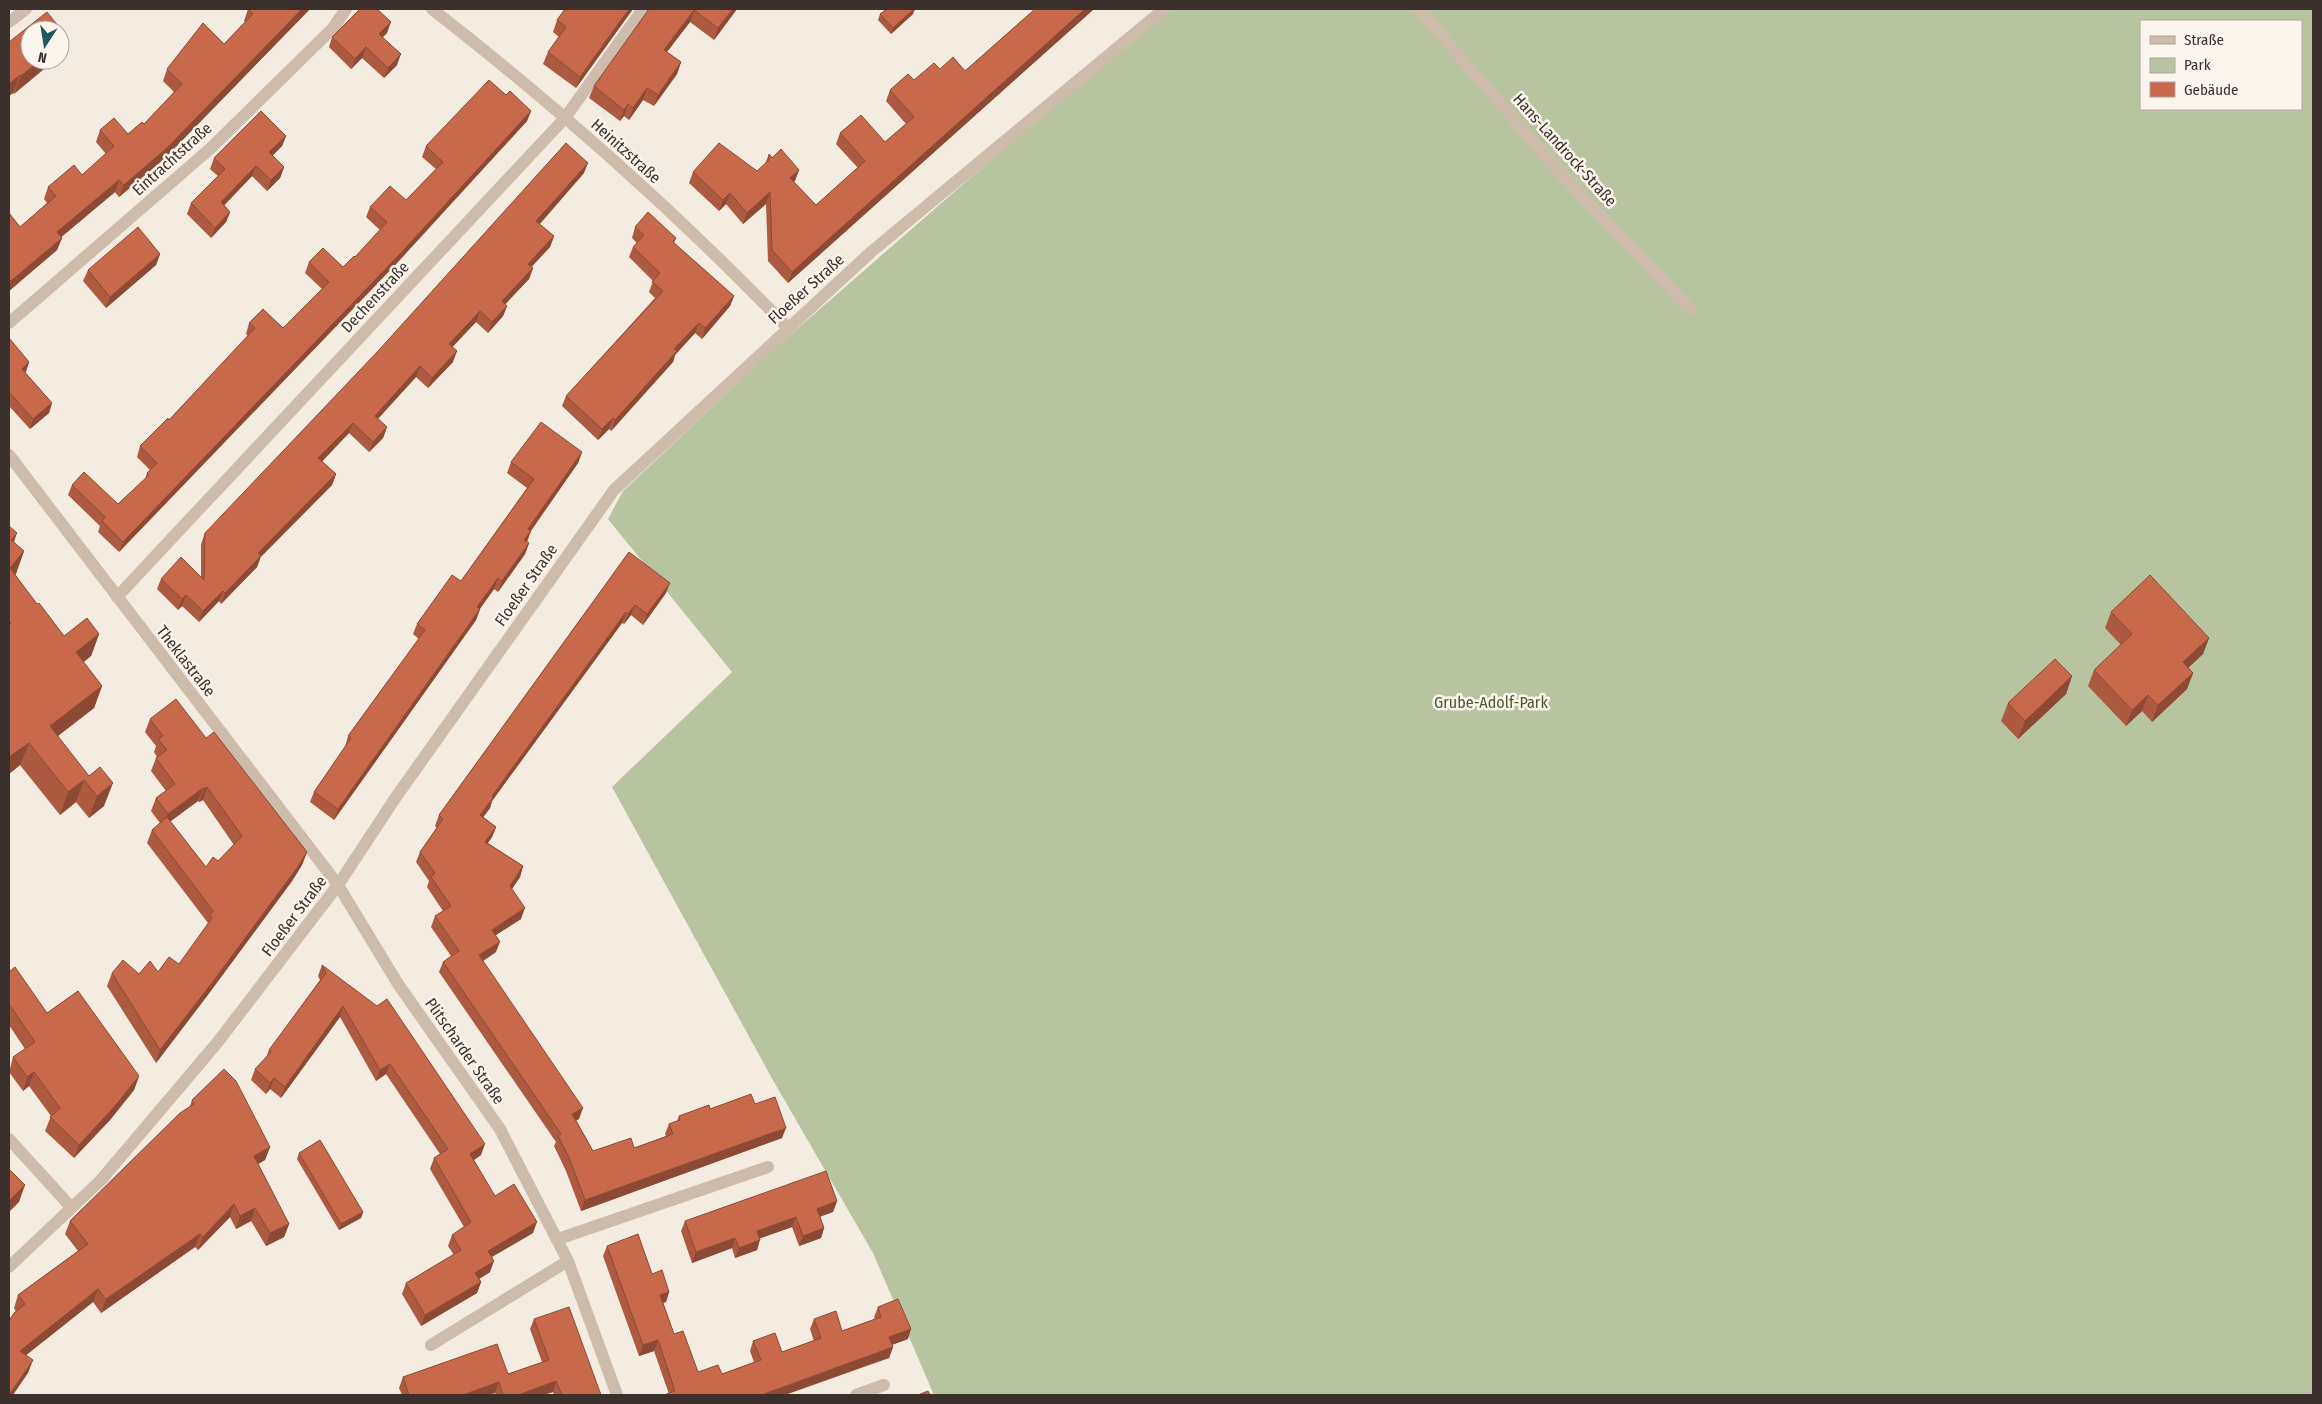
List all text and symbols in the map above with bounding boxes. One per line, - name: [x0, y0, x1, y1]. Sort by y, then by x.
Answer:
- north arrow: [20, 20, 70, 70]
- legend: [2140, 20, 2302, 110]
- text: Straße: [2184, 31, 2224, 49]
- text: N: [37, 48, 48, 66]
- text: Park: [2184, 56, 2211, 74]
- text: Gebäude: [2184, 81, 2239, 99]
- street label: Hans-Landrock-Straße: [1509, 90, 1621, 210]
- street label: Heinitzstraße: [587, 115, 665, 187]
- street label: Eintrachtstraße: [128, 118, 216, 200]
- street label: Floeßer Straße: [764, 250, 848, 328]
- street label: Dechenstraße: [337, 257, 413, 336]
- street label: Floeßer Straße: [491, 540, 561, 630]
- street label: Theklastraße: [152, 622, 220, 700]
- park label: Grube-Adolf-Park: [1434, 693, 1548, 712]
- street label: Floeßer Straße: [258, 872, 330, 960]
- street label: Plitscharder Straße: [421, 994, 509, 1108]

